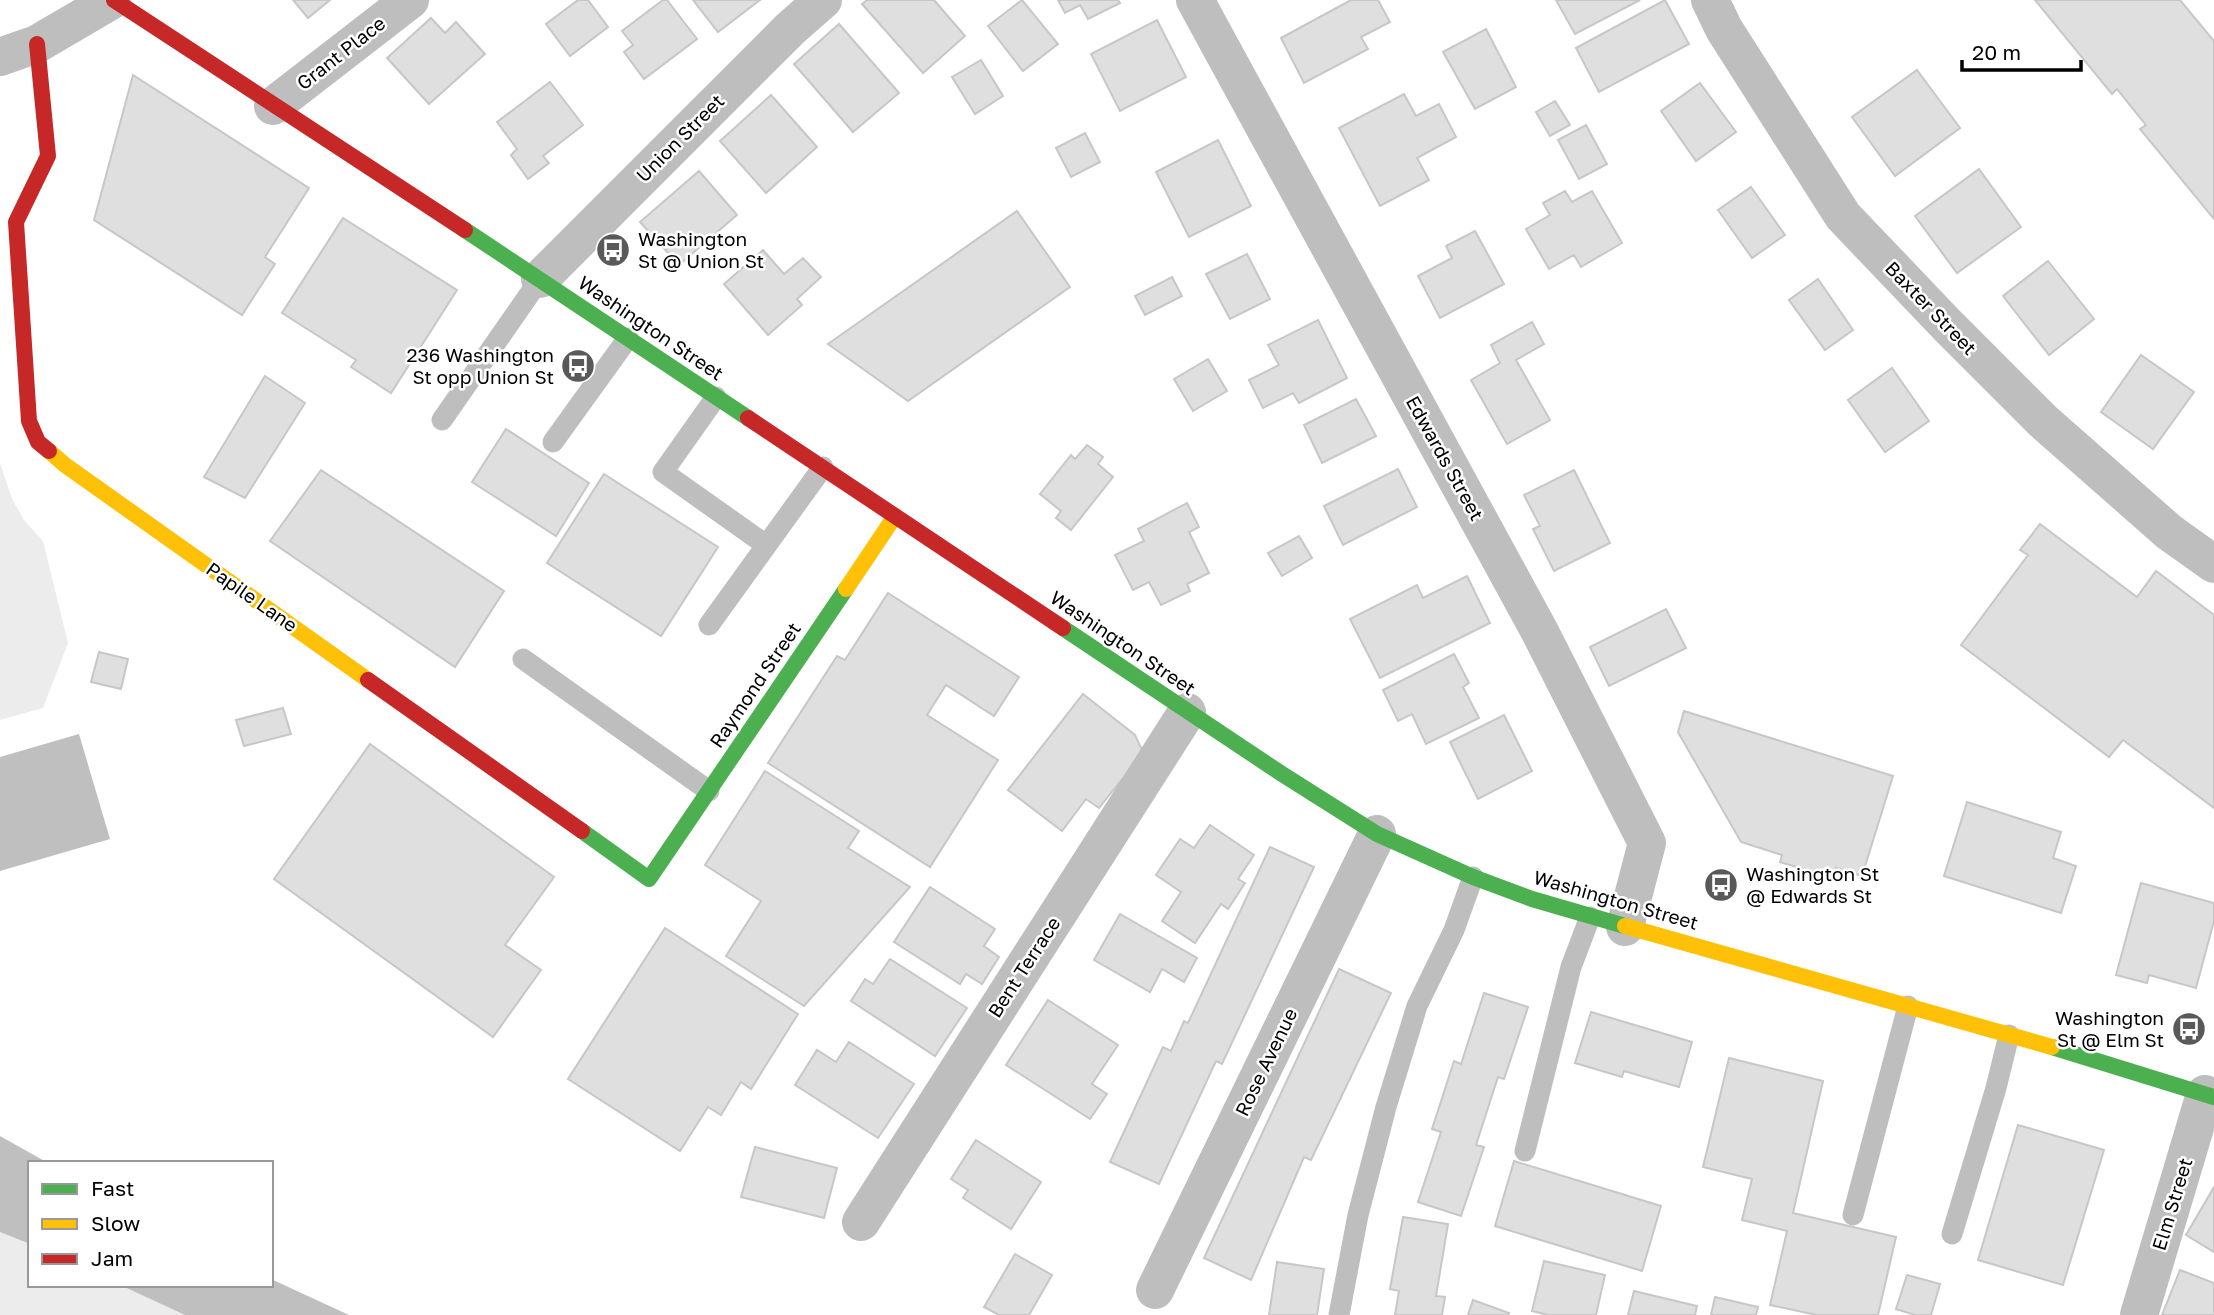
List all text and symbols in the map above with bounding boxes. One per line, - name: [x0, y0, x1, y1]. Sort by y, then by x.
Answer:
- street label: Grant Place: [292, 11, 389, 94]
- scale bar: [1962, 28, 2081, 72]
- text: 20 m: [1972, 39, 2021, 65]
- street label: Union Street: [631, 89, 728, 186]
- place label: Washington St @ Union St: [638, 227, 764, 272]
- bus stop icon: Washington St @ Union St: [594, 231, 632, 269]
- street label: Baxter Street: [1881, 256, 1982, 359]
- street label: Washington Street: [574, 270, 728, 385]
- place label: 236 Washington St opp Union St: [407, 343, 554, 388]
- bus stop icon: 236 Washington St opp Union St: [559, 347, 597, 385]
- street label: Edwards Street: [1402, 391, 1489, 524]
- street label: Papile Lane: [202, 557, 302, 636]
- street label: Washington Street: [1046, 585, 1200, 700]
- street label: Raymond Street: [704, 618, 805, 752]
- place label: Washington St @ Edwards St: [1746, 862, 1879, 907]
- street label: Washington Street: [1531, 865, 1701, 934]
- bus stop icon: Washington St @ Edwards St: [1702, 866, 1740, 904]
- street label: Bent Terrace: [983, 912, 1065, 1021]
- street label: Rose Avenue: [1230, 1004, 1302, 1119]
- place label: Washington St @ Elm St: [2055, 1006, 2164, 1051]
- bus stop icon: Washington St @ Elm St: [2170, 1010, 2208, 1048]
- street label: Elm Street: [2147, 1155, 2196, 1253]
- legend: [28, 1161, 273, 1287]
- text: Fast: [91, 1175, 134, 1201]
- text: Slow: [91, 1210, 140, 1236]
- text: Jam: [91, 1245, 133, 1271]

